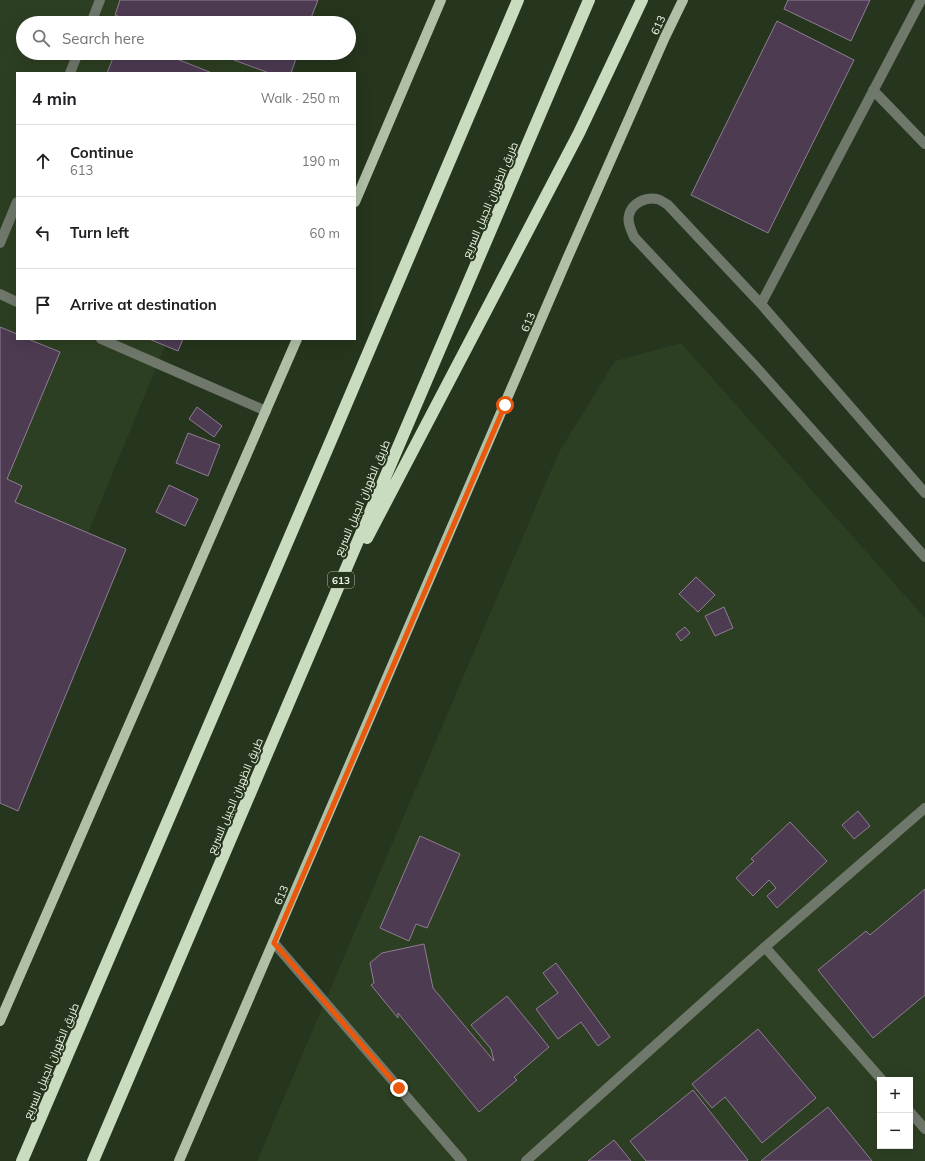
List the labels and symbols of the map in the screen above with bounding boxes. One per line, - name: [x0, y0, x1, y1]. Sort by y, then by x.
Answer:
- street label: 613: [647, 13, 669, 37]
- street label: طريق الظهران الجبيل السريع: [459, 140, 522, 261]
- street label: 613: [518, 310, 538, 334]
- route start: [496, 396, 514, 414]
- street label: طريق الظهران الجبيل السريع: [331, 438, 394, 559]
- road number: 613: [328, 572, 354, 588]
- street label: طريق الظهران الجبيل السريع: [204, 736, 267, 857]
- street label: 613: [271, 883, 291, 907]
- street label: طريق الظهران الجبيل السريع: [20, 1001, 83, 1122]
- route end: [390, 1079, 408, 1097]

